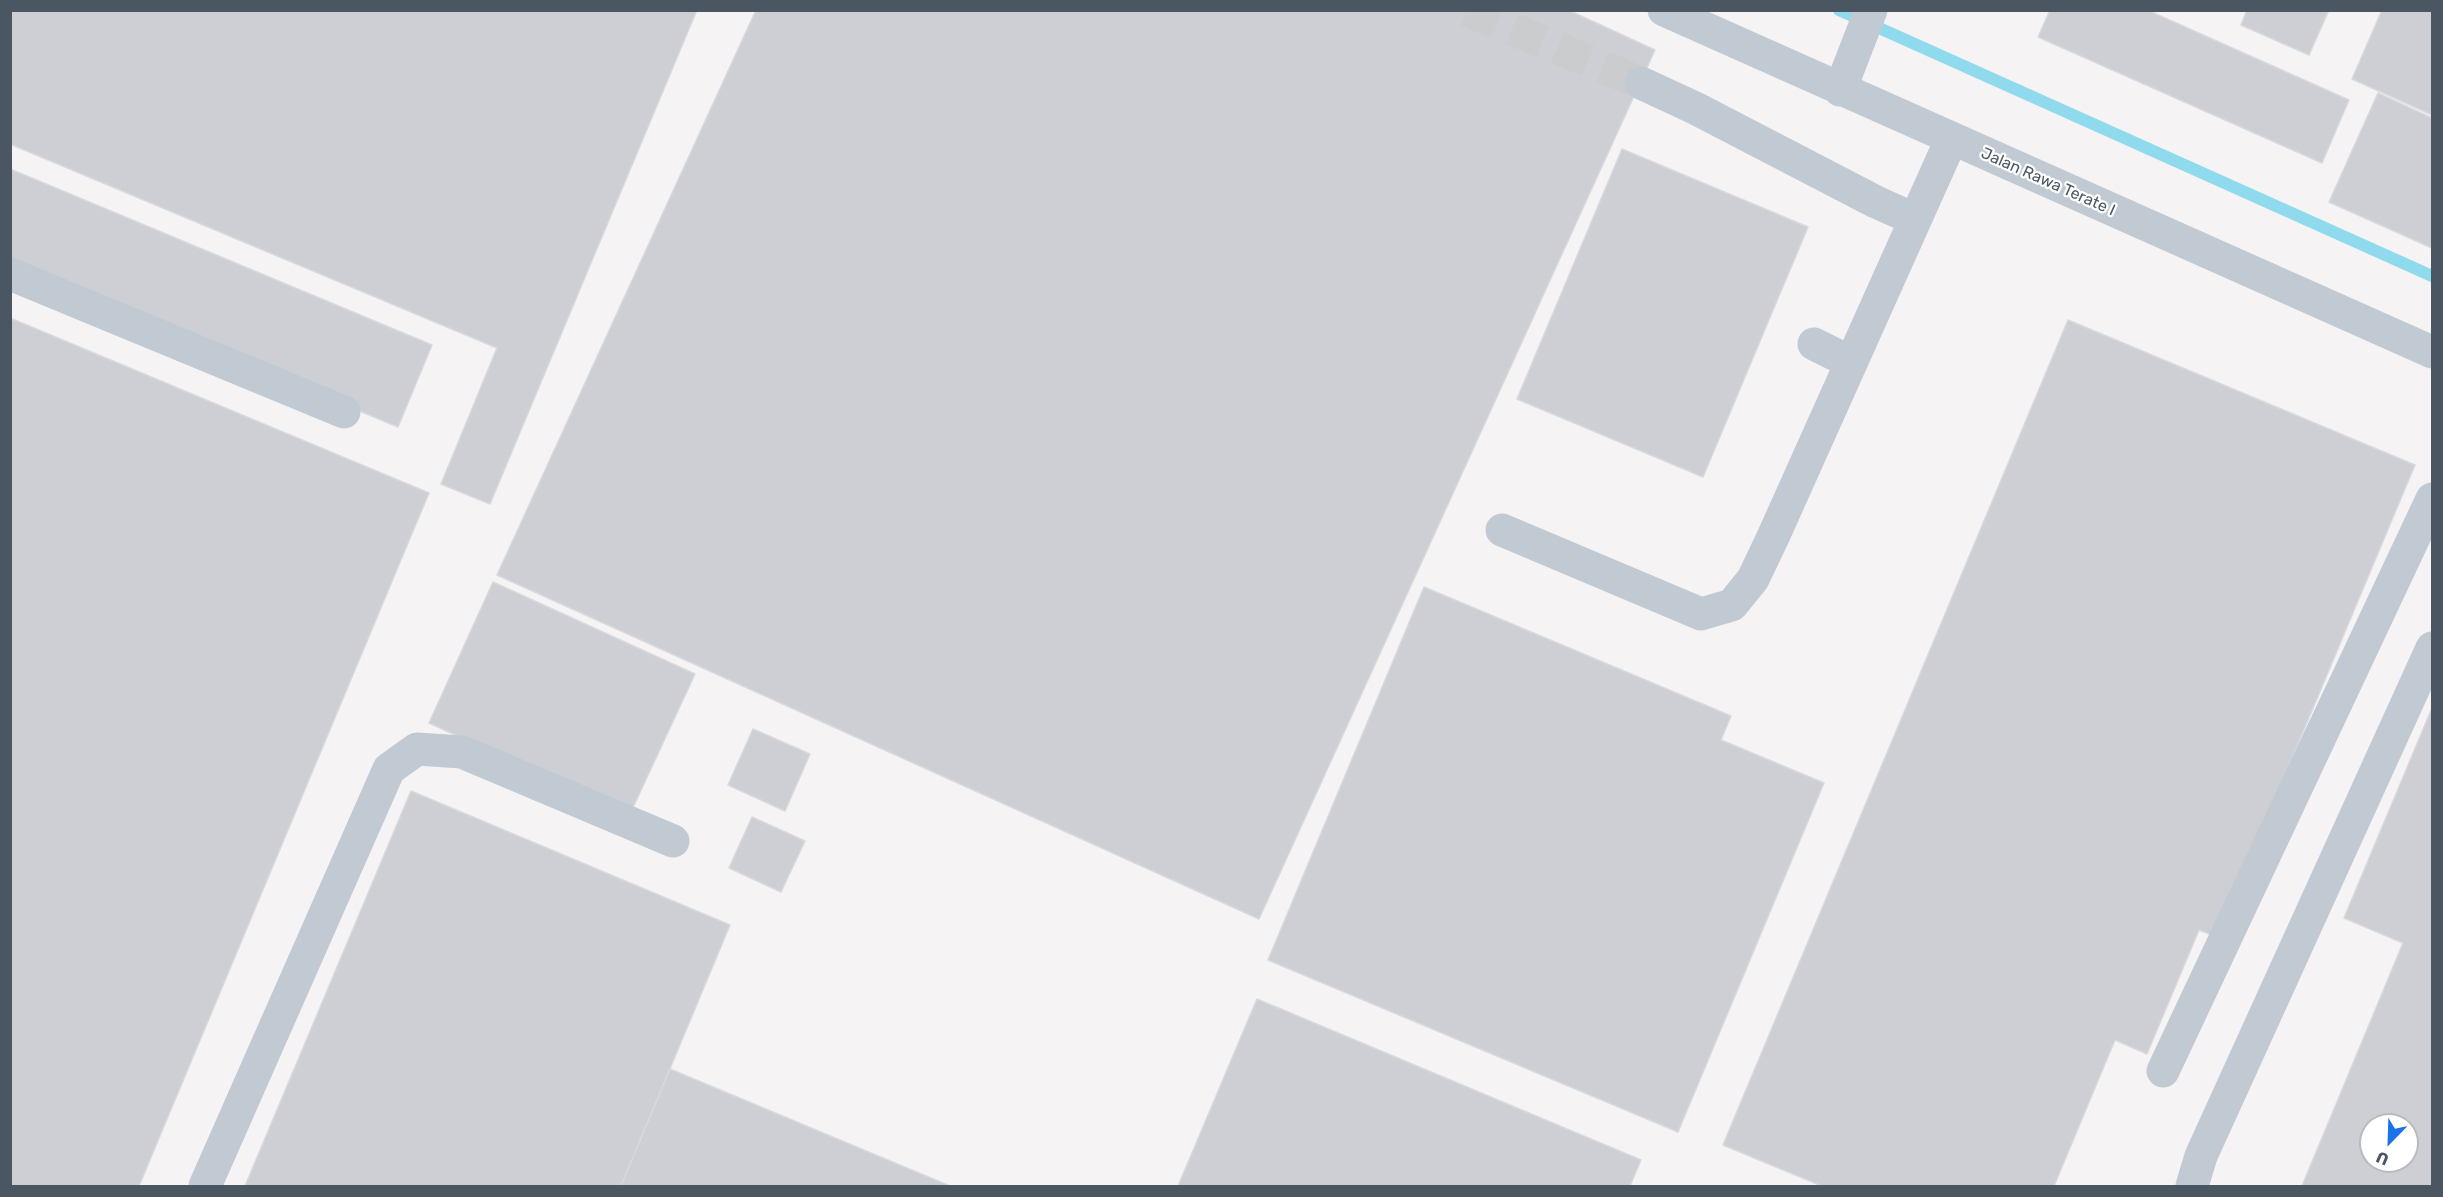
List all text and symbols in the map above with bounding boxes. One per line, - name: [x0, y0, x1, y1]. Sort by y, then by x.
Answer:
- street label: Jalan Rawa Terate I: [1978, 144, 2118, 220]
- north arrow: [2359, 1113, 2419, 1173]
- text: U: [2374, 1147, 2392, 1169]

